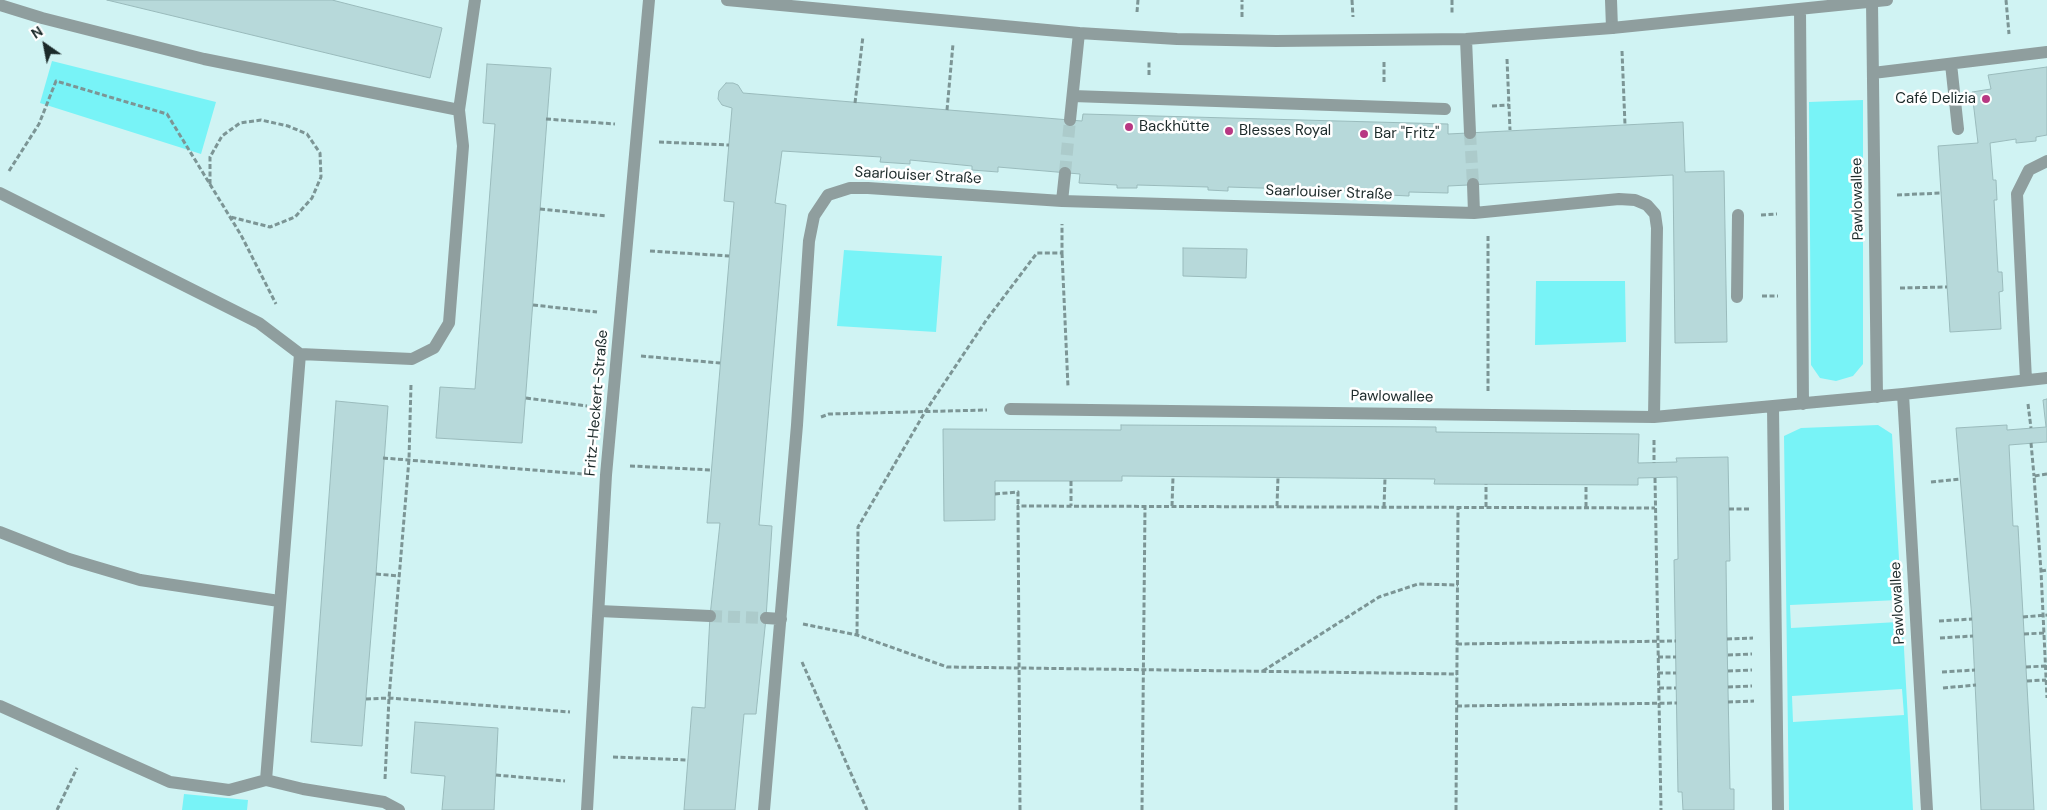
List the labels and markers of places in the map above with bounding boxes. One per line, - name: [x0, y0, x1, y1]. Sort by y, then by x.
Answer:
- place label: Café Delizia: [1895, 90, 1976, 108]
- marker: Café Delizia: [1980, 93, 1992, 105]
- place label: Backhütte: [1139, 118, 1210, 136]
- marker: Backhütte: [1123, 121, 1135, 133]
- place label: Blesses Royal: [1239, 122, 1331, 140]
- marker: Blesses Royal: [1223, 125, 1235, 137]
- place label: Bar "Fritz": [1374, 125, 1439, 143]
- marker: Bar "Fritz": [1358, 128, 1370, 140]

